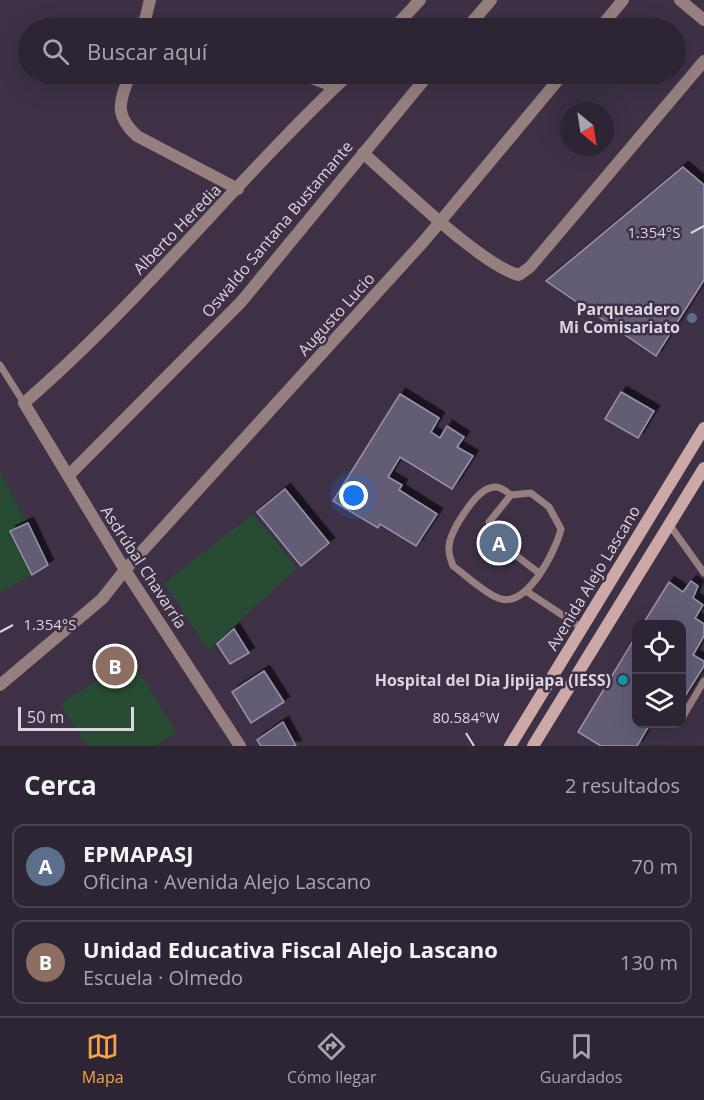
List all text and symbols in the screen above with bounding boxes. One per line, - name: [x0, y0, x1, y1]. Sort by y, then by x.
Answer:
- search box: [18, 18, 686, 84]
- icon: search: [39, 35, 72, 68]
- text: Buscar aquí: [87, 36, 207, 66]
- north arrow: [560, 102, 614, 156]
- street label: Oswaldo Santana Bustamante: [196, 136, 358, 322]
- street label: Alberto Heredia: [128, 179, 226, 279]
- text: 1.354°S: [628, 222, 680, 242]
- street label: Augusto Lucio: [293, 268, 379, 360]
- place label: Parqueadero Mi Comisariato: [559, 298, 680, 338]
- marker: Parqueadero Mi Comisariato: [685, 311, 699, 325]
- your location: [339, 481, 368, 510]
- street label: Asdrúbal Chavarría: [96, 501, 192, 633]
- street label: Avenida Alejo Lascano: [541, 501, 645, 655]
- pin: A: [480, 520, 518, 566]
- text: 1.354°S: [24, 614, 76, 634]
- map controls: [632, 620, 686, 728]
- button: locate: [632, 620, 686, 674]
- pin: B: [96, 644, 134, 688]
- place label: Hospital del Dia Jipijapa (IESS): [375, 669, 611, 691]
- marker: Hospital del Dia Jipijapa (IESS): [616, 673, 630, 687]
- button: layers: [632, 674, 686, 728]
- scale bar: [18, 704, 134, 732]
- text: 50 m: [27, 706, 64, 728]
- text: 80.584°W: [432, 707, 500, 727]
- text: Cerca: [24, 767, 97, 803]
- text: 2 resultados: [565, 772, 680, 799]
- text: EPMAPASJ: [83, 838, 193, 868]
- text: A: [39, 853, 52, 880]
- text: 70 m: [631, 853, 678, 880]
- text: Oficina · Avenida Alejo Lascano: [83, 868, 371, 895]
- text: Unidad Educativa Fiscal Alejo Lascano: [83, 934, 498, 964]
- text: B: [39, 949, 52, 976]
- text: 130 m: [620, 949, 678, 976]
- text: Escuela · Olmedo: [83, 964, 243, 991]
- tab: Mapa: [82, 1030, 124, 1088]
- tab: Cómo llegar: [287, 1030, 376, 1088]
- tab: Guardados: [540, 1030, 622, 1088]

